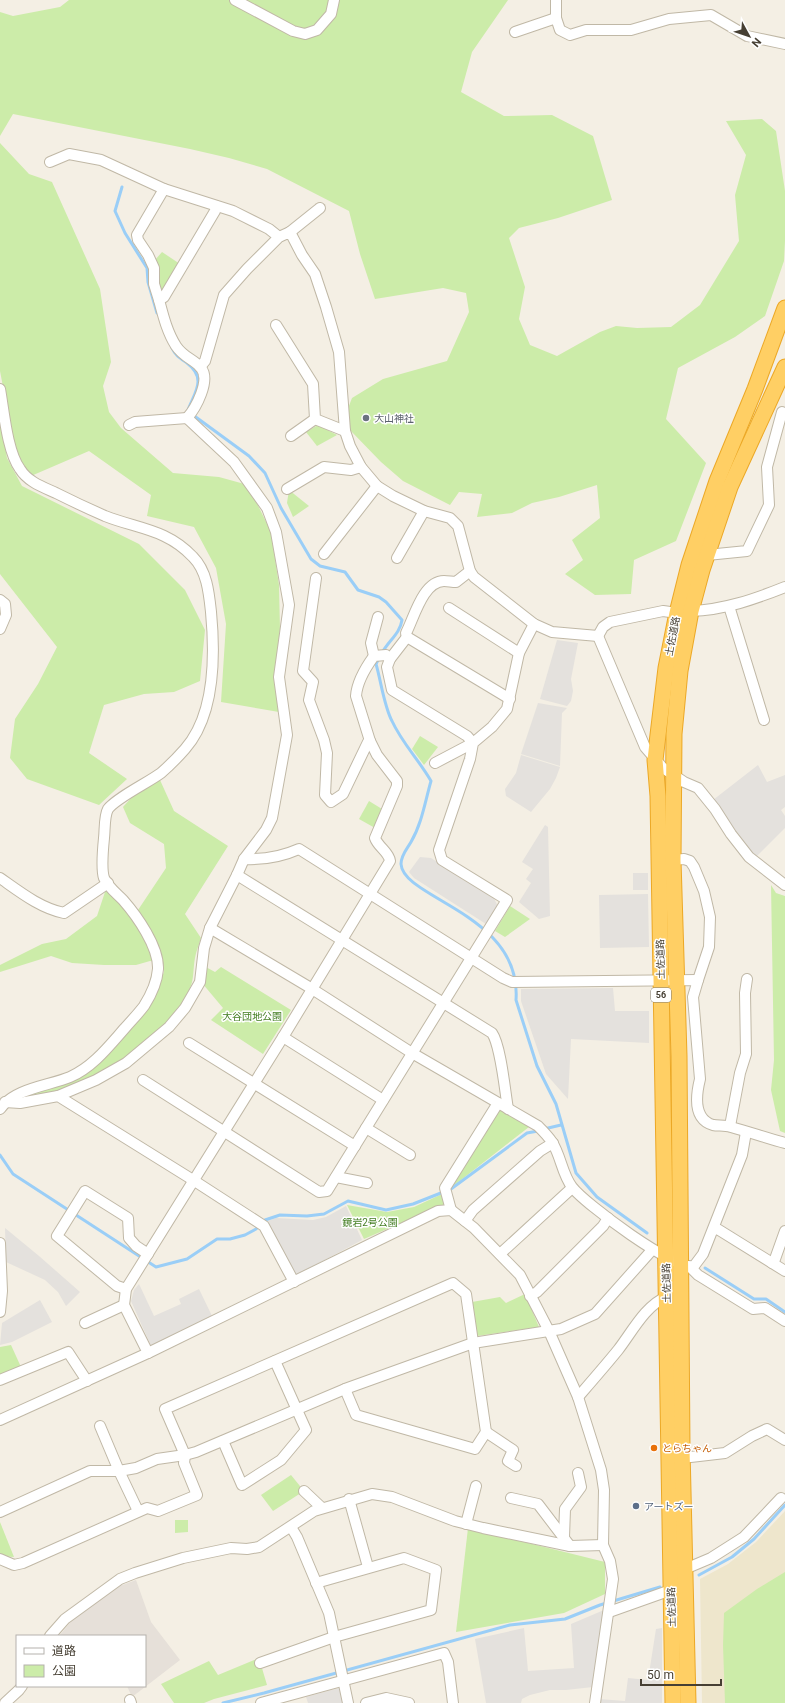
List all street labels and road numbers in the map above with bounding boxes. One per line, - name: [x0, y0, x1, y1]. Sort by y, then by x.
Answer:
- street label: 土佐道路: [663, 615, 682, 657]
- street label: 土佐道路: [655, 939, 666, 979]
- road number: 56: [651, 988, 671, 1002]
- street label: 土佐道路: [661, 1263, 672, 1303]
- street label: 土佐道路: [666, 1587, 677, 1627]

